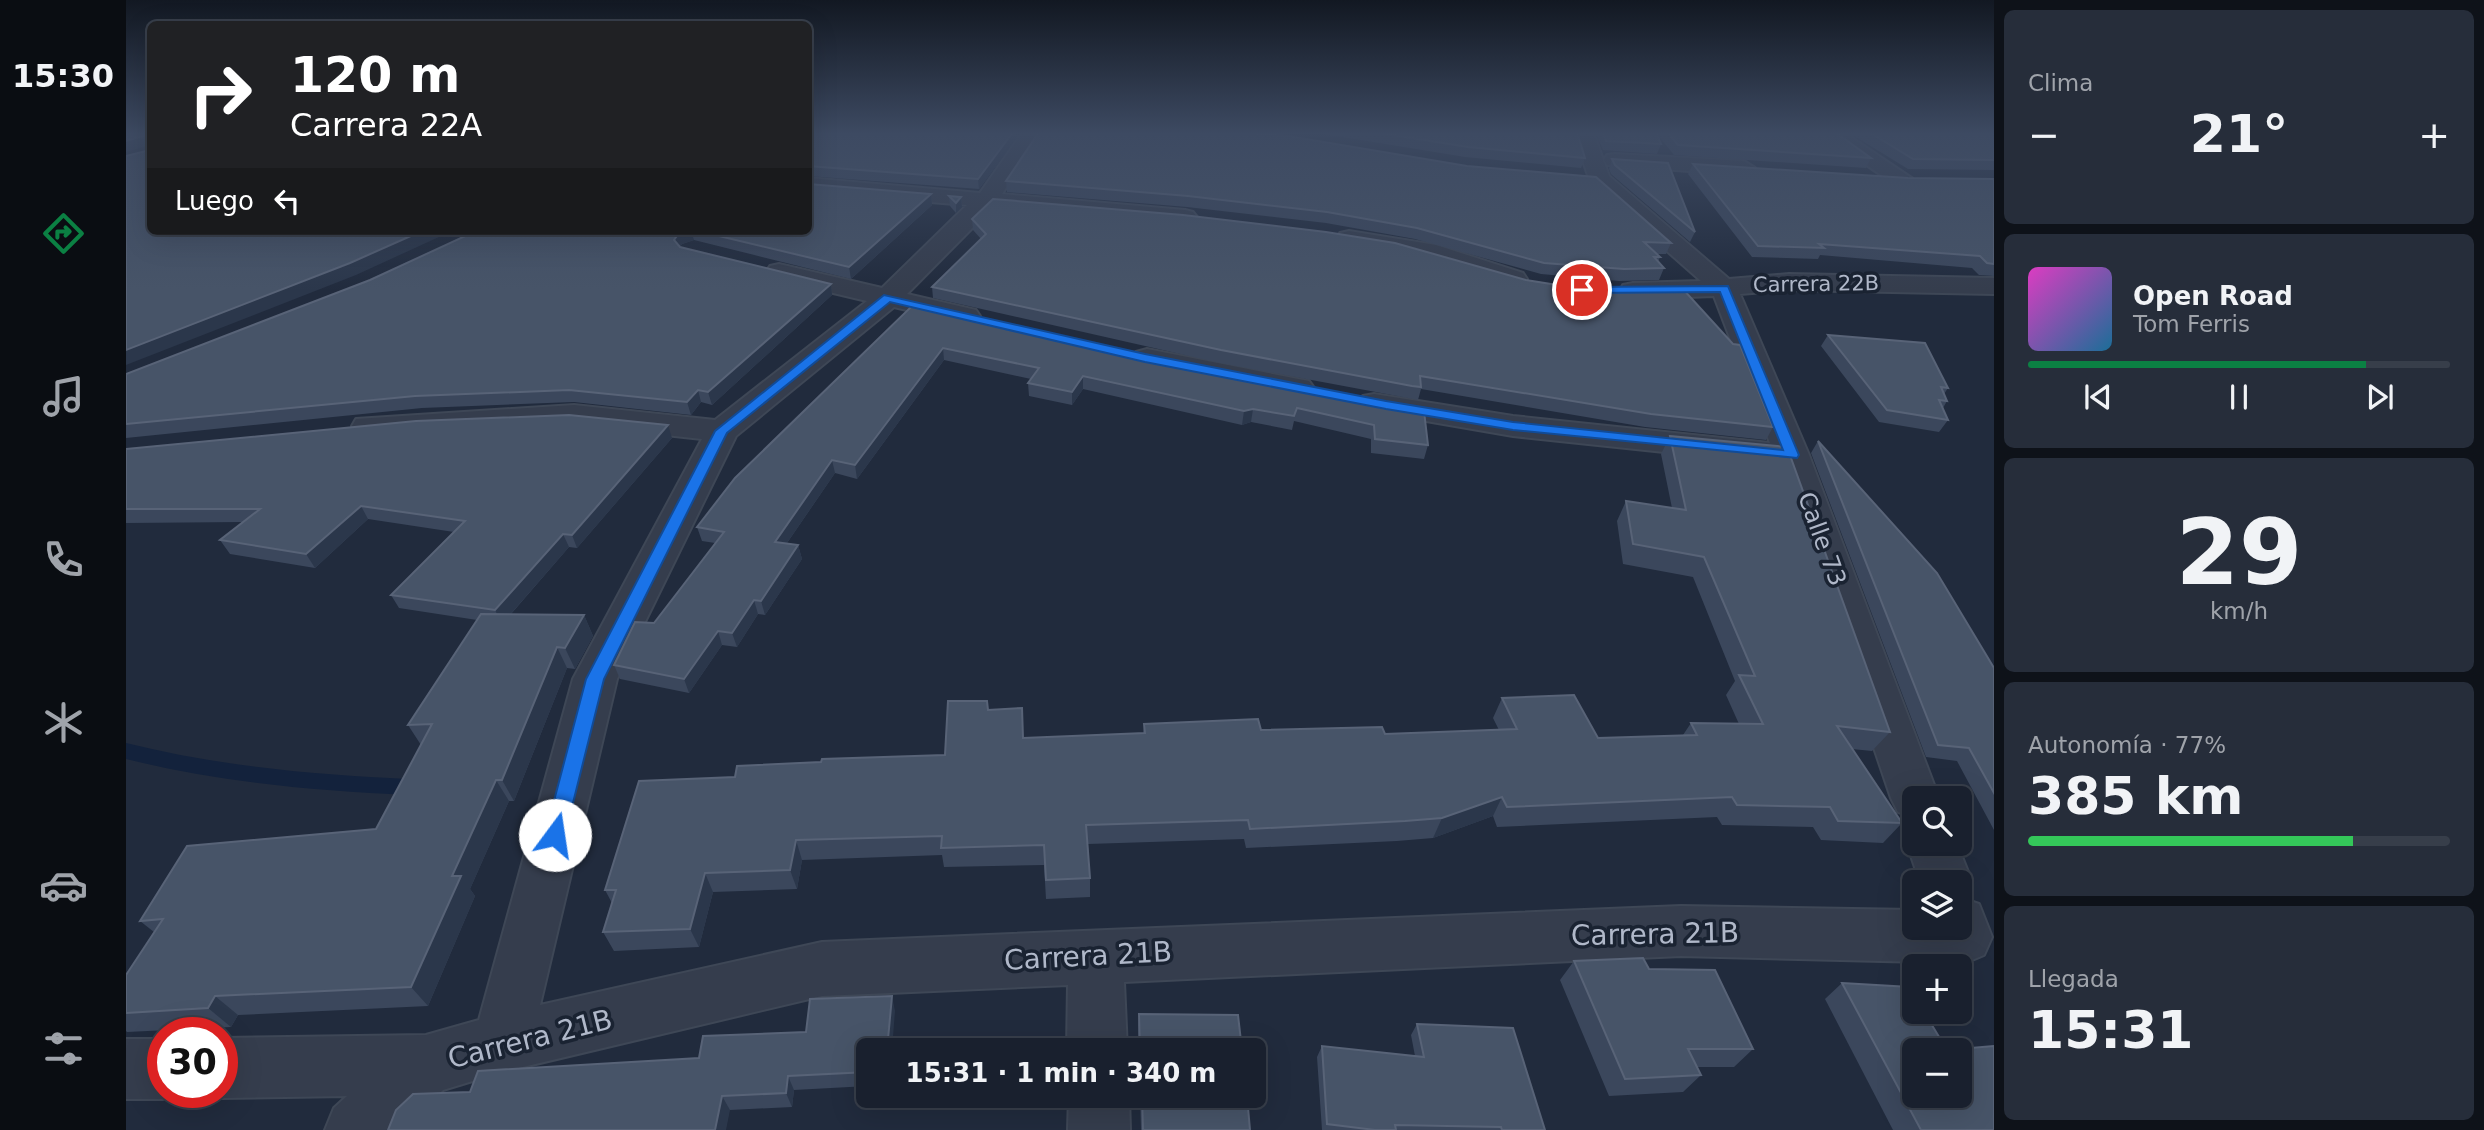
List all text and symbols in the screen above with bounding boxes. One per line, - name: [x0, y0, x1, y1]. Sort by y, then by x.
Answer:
- text: 120 m: [290, 47, 460, 104]
- icon: right: [175, 49, 266, 140]
- text: 15:30: [12, 57, 114, 95]
- text: Clima: [2028, 70, 2093, 96]
- text: 21°: [2190, 104, 2288, 164]
- text: Carrera 22A: [290, 106, 482, 144]
- text: −: [2028, 113, 2060, 157]
- text: +: [2418, 113, 2450, 157]
- icon: left: [268, 182, 306, 220]
- text: Luego: [175, 186, 254, 216]
- icon: directions: [39, 209, 88, 258]
- pin: [1552, 260, 1612, 320]
- icon: arrive: [1563, 271, 1601, 309]
- street label: Carrera 22B: [1753, 271, 1879, 297]
- text: Open Road: [2133, 281, 2293, 311]
- text: Tom Ferris: [2133, 311, 2250, 337]
- icon: music: [39, 372, 88, 421]
- icon: previous: [2079, 378, 2117, 416]
- icon: pause: [2220, 378, 2258, 416]
- icon: next: [2361, 378, 2399, 416]
- street label: Calle 73: [1792, 488, 1852, 590]
- text: 29: [2176, 500, 2302, 605]
- icon: phone: [39, 535, 88, 584]
- text: km/h: [2210, 598, 2268, 624]
- icon: climate: [39, 698, 88, 747]
- text: Autonomía · 77%: [2028, 732, 2226, 758]
- text: 385 km: [2028, 766, 2243, 826]
- map controls: [1902, 786, 1972, 1108]
- button: search: [1902, 786, 1972, 856]
- position arrow: [518, 798, 592, 872]
- icon: car: [39, 861, 88, 910]
- button: layers: [1902, 870, 1972, 940]
- street label: Carrera 21B: [1571, 916, 1739, 952]
- street label: Carrera 21B: [1003, 935, 1173, 977]
- button: +: [1902, 954, 1972, 1024]
- text: Llegada: [2028, 966, 2119, 992]
- text: 15:31: [2028, 1000, 2194, 1060]
- street label: Carrera 21B: [444, 1003, 616, 1075]
- speed limit sign: 30: [147, 1017, 238, 1108]
- icon: filters: [39, 1024, 88, 1073]
- button: −: [1902, 1038, 1972, 1108]
- text: 15:31 · 1 min · 340 m: [906, 1058, 1216, 1088]

